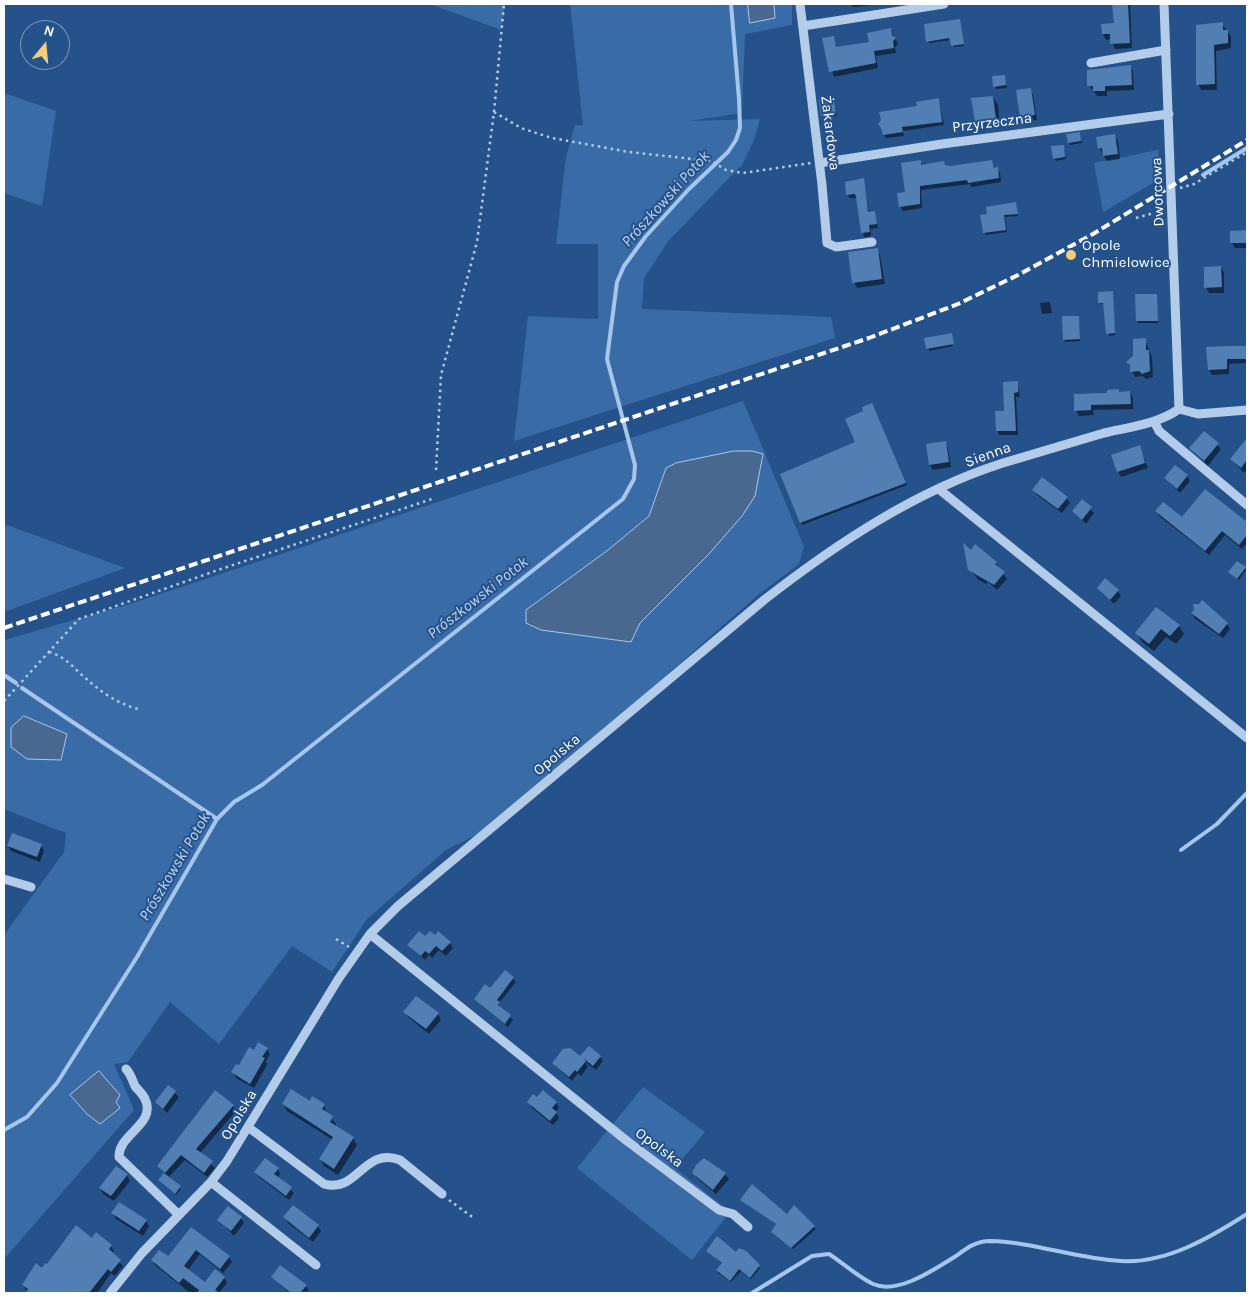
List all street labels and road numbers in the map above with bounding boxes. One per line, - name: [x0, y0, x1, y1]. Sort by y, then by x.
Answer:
- street label: Żakardowa: [816, 94, 844, 172]
- street label: Przyrzeczna: [951, 109, 1033, 137]
- street label: Dworcowa: [1148, 157, 1168, 227]
- street label: Sienna: [963, 438, 1013, 472]
- street label: Opolska: [530, 730, 584, 780]
- street label: Opolska: [217, 1087, 261, 1143]
- street label: Opolska: [631, 1124, 687, 1172]

